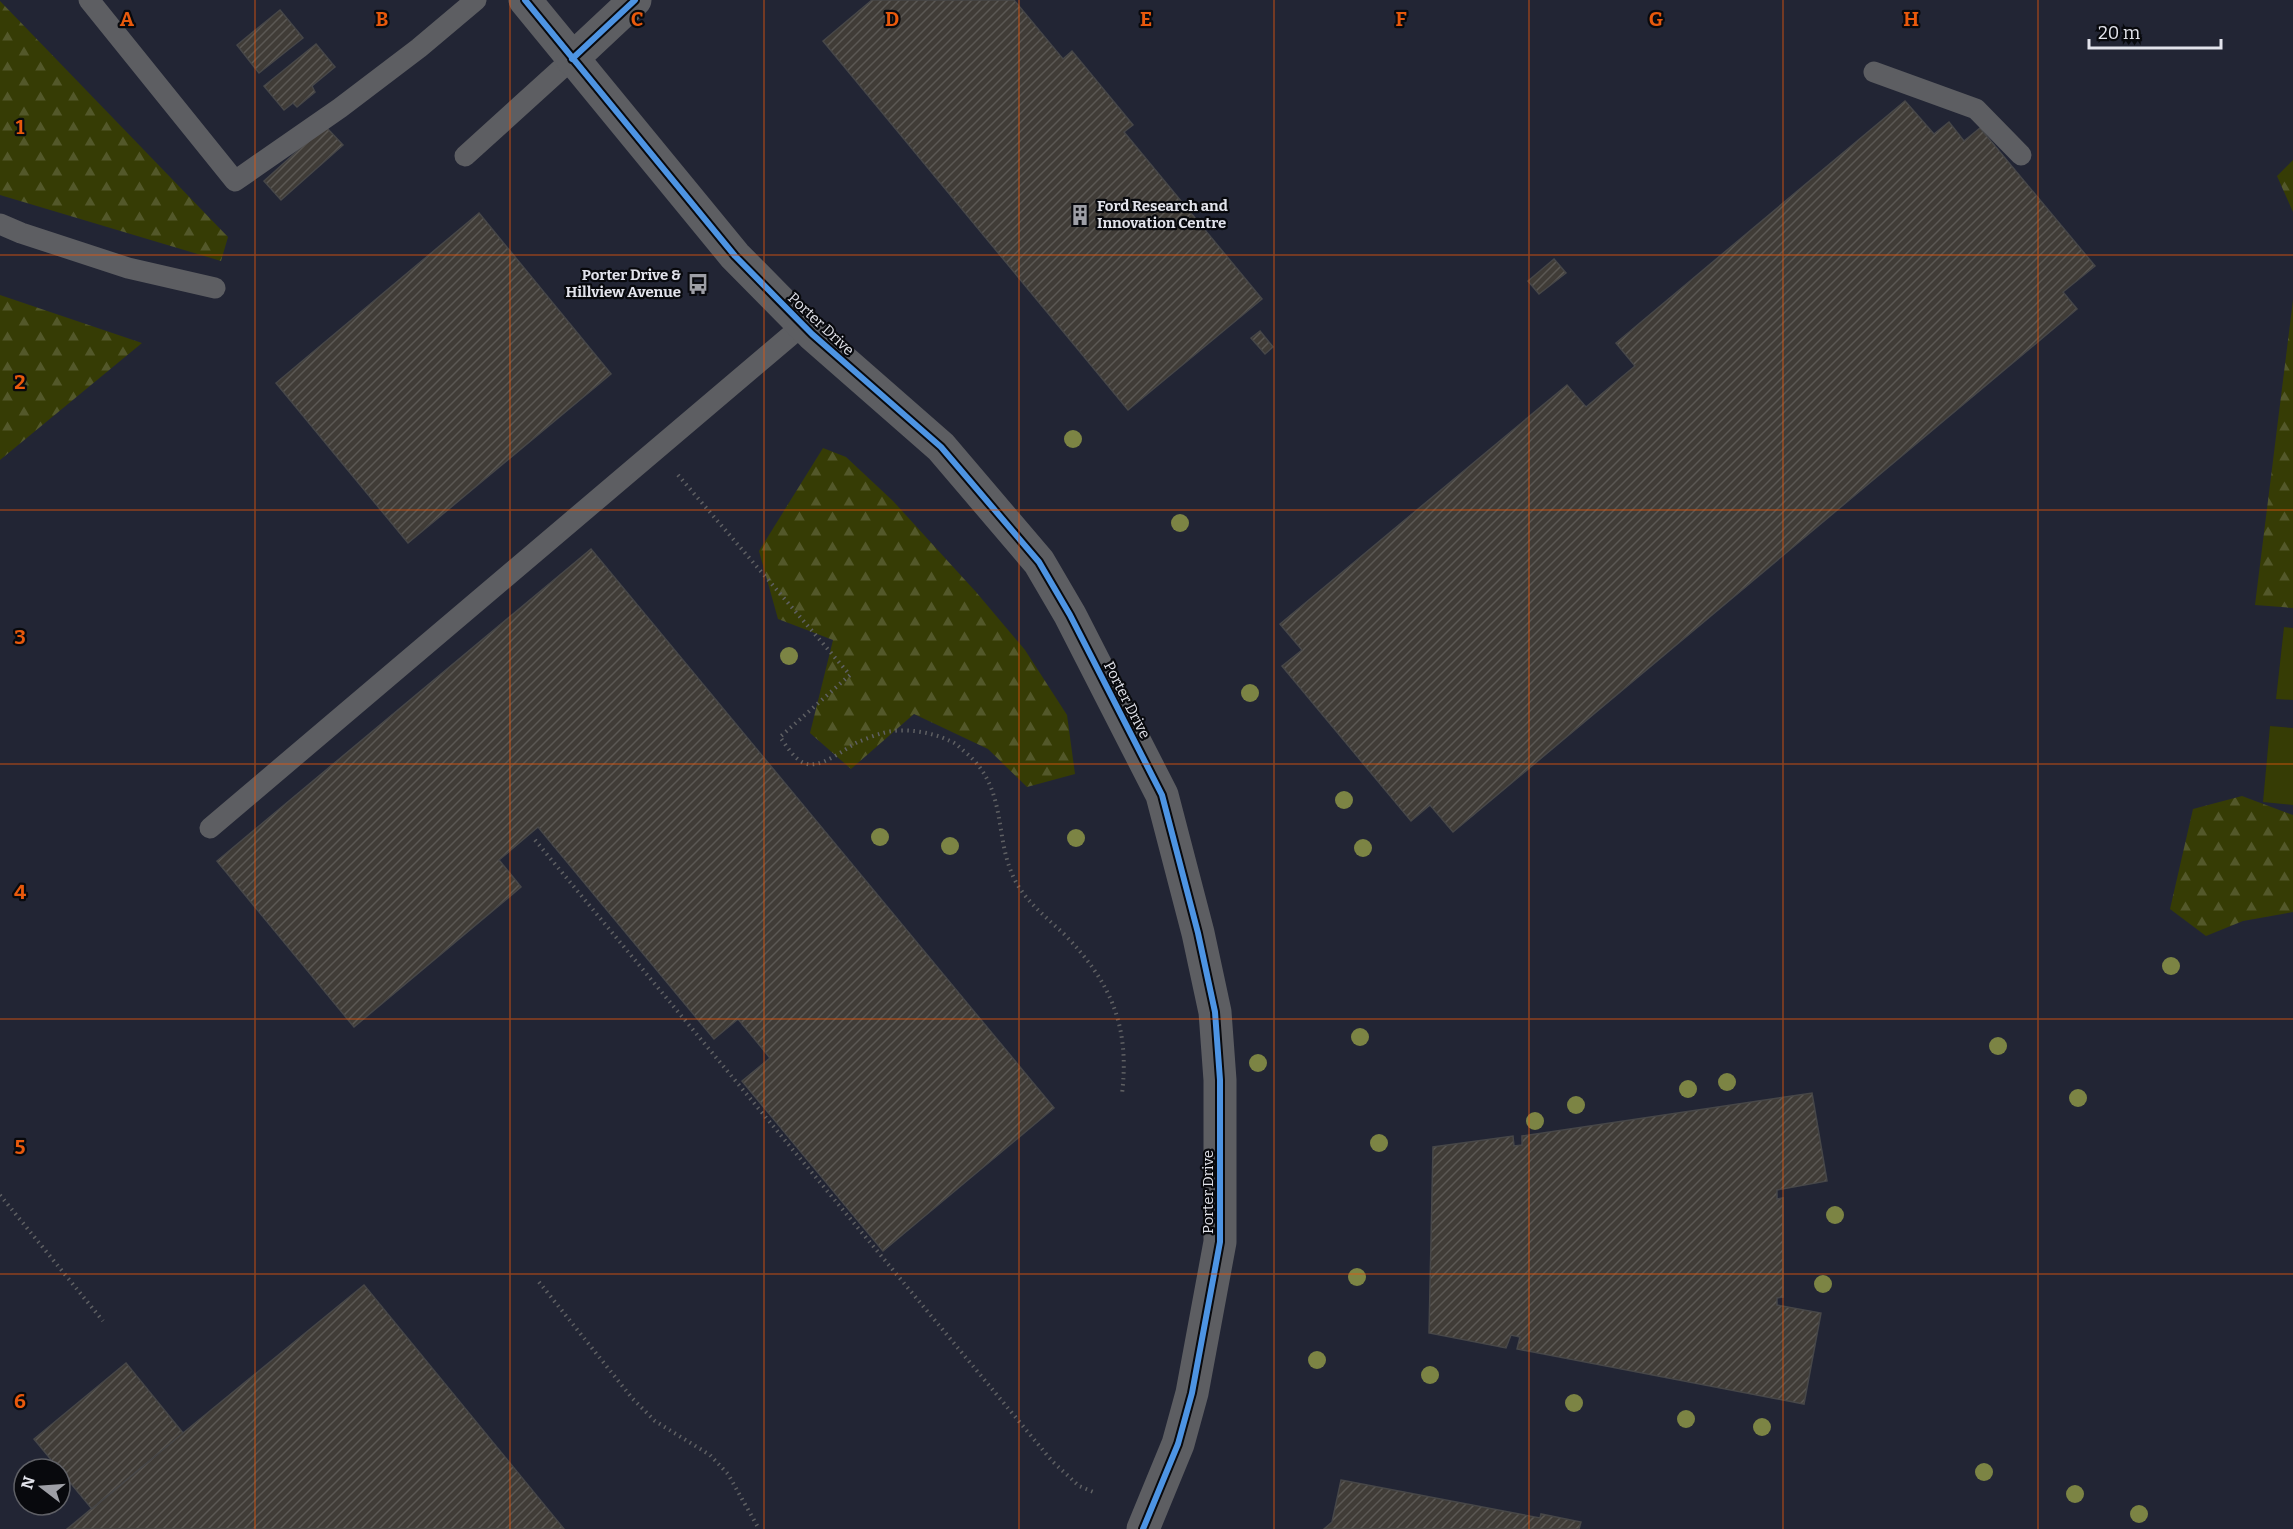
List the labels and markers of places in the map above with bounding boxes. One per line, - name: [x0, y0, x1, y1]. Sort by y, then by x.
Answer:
- place label: Ford Research and Innovation Centre: [1097, 197, 1228, 232]
- building icon: Ford Research and Innovation Centre: [1068, 203, 1092, 227]
- place label: Porter Drive & Hillview Avenue: [566, 266, 681, 301]
- bus stop icon: Porter Drive & Hillview Avenue: [686, 272, 710, 296]

